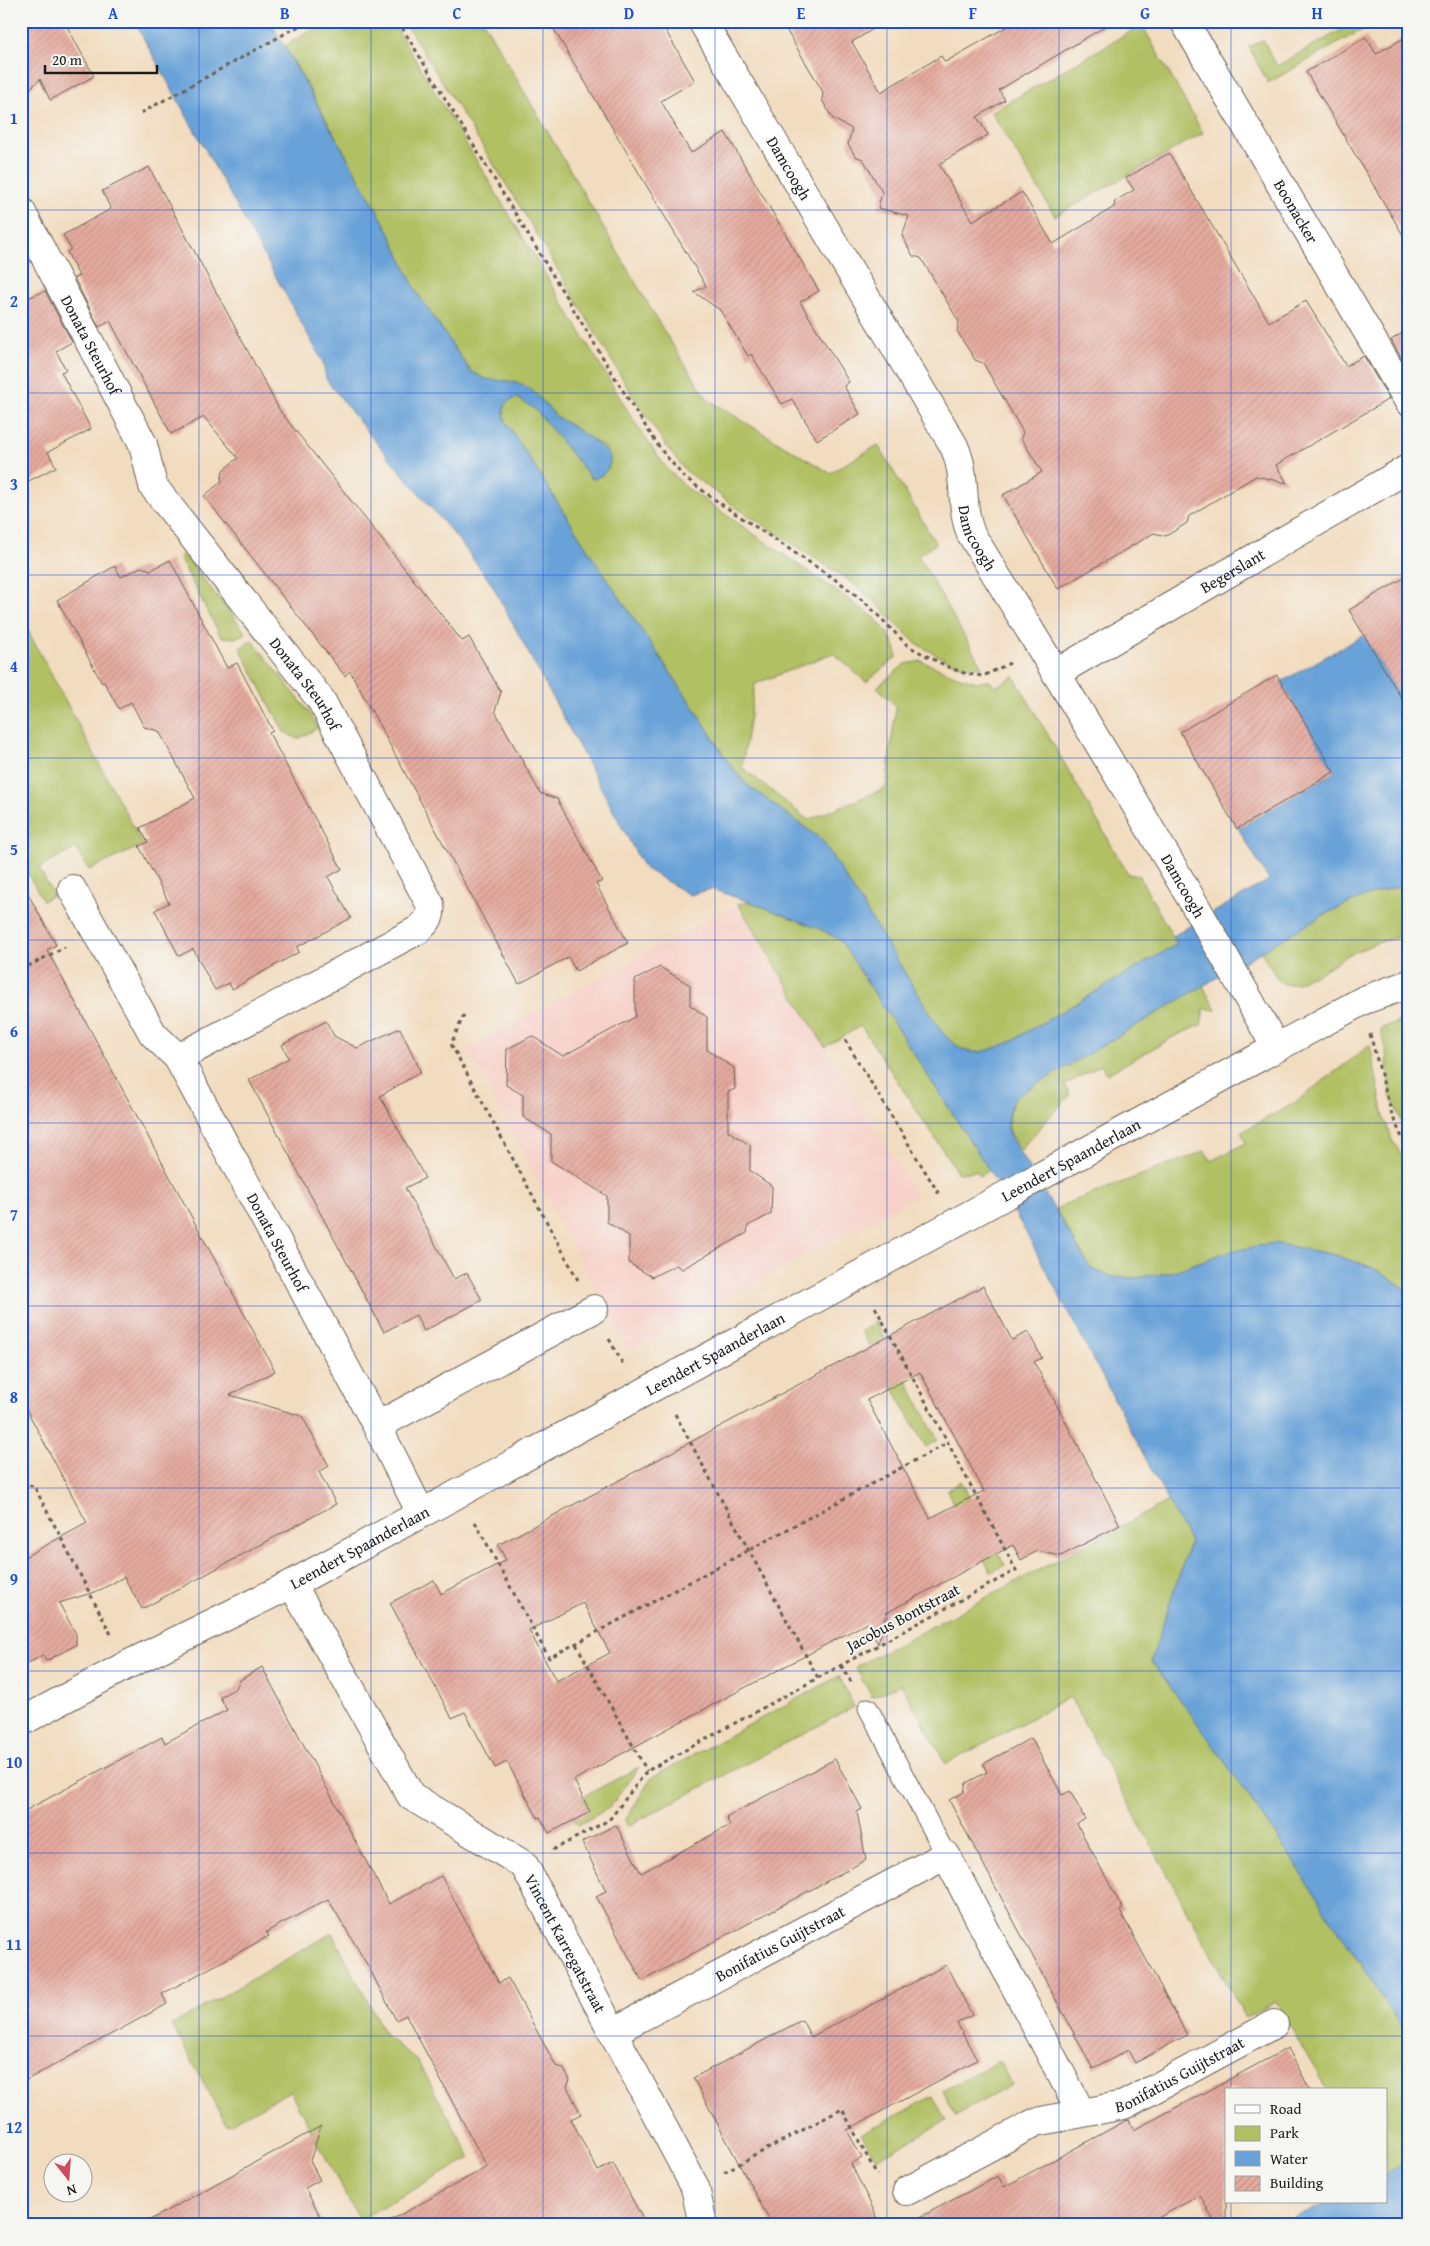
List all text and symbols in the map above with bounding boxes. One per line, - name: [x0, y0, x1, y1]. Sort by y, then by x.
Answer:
- text: A: [108, 1, 119, 25]
- text: B: [280, 1, 290, 25]
- text: C: [452, 1, 462, 25]
- text: D: [624, 1, 634, 25]
- text: E: [797, 1, 806, 25]
- text: F: [969, 1, 977, 25]
- text: G: [1140, 1, 1150, 25]
- text: H: [1311, 1, 1323, 25]
- scale bar: [45, 42, 158, 74]
- text: 20 m: [52, 49, 83, 70]
- text: 1: [10, 106, 18, 130]
- street label: Damcoogh: [761, 132, 818, 205]
- street label: Boonacker: [1268, 175, 1325, 248]
- text: 2: [10, 289, 18, 313]
- street label: Donata Steurhof: [55, 291, 128, 401]
- text: 3: [10, 472, 18, 496]
- street label: Damcoogh: [952, 504, 1003, 575]
- street label: Begerslant: [1195, 542, 1270, 599]
- street label: Donata Steurhof: [264, 632, 348, 736]
- text: 4: [10, 654, 18, 678]
- text: 5: [10, 837, 18, 861]
- street label: Damcoogh: [1155, 849, 1212, 922]
- text: 6: [10, 1019, 18, 1043]
- street label: Leendert Spaanderlaan: [997, 1112, 1145, 1207]
- street label: Donata Steurhof: [241, 1188, 315, 1298]
- text: 7: [10, 1202, 18, 1226]
- street label: Leendert Spaanderlaan: [641, 1306, 789, 1401]
- text: 8: [10, 1385, 18, 1409]
- street label: Leendert Spaanderlaan: [285, 1500, 433, 1595]
- text: 9: [10, 1567, 18, 1591]
- street label: Jacobus Bontstraat: [840, 1577, 964, 1658]
- text: 10: [6, 1750, 22, 1774]
- street label: Vincent Karregatstraat: [519, 1869, 613, 2017]
- street label: Bonifatius Guijtstraat: [711, 1899, 849, 1988]
- text: 11: [6, 1932, 22, 1956]
- street label: Bonifatius Guijtstraat: [1113, 2030, 1249, 2118]
- legend: [1225, 2088, 1388, 2204]
- text: Road: [1270, 2098, 1301, 2119]
- text: 12: [6, 2115, 22, 2139]
- text: Park: [1270, 2122, 1299, 2143]
- text: Water: [1270, 2148, 1308, 2169]
- north arrow: [42, 2154, 92, 2204]
- text: Building: [1270, 2172, 1324, 2193]
- text: N: [64, 2180, 79, 2202]

